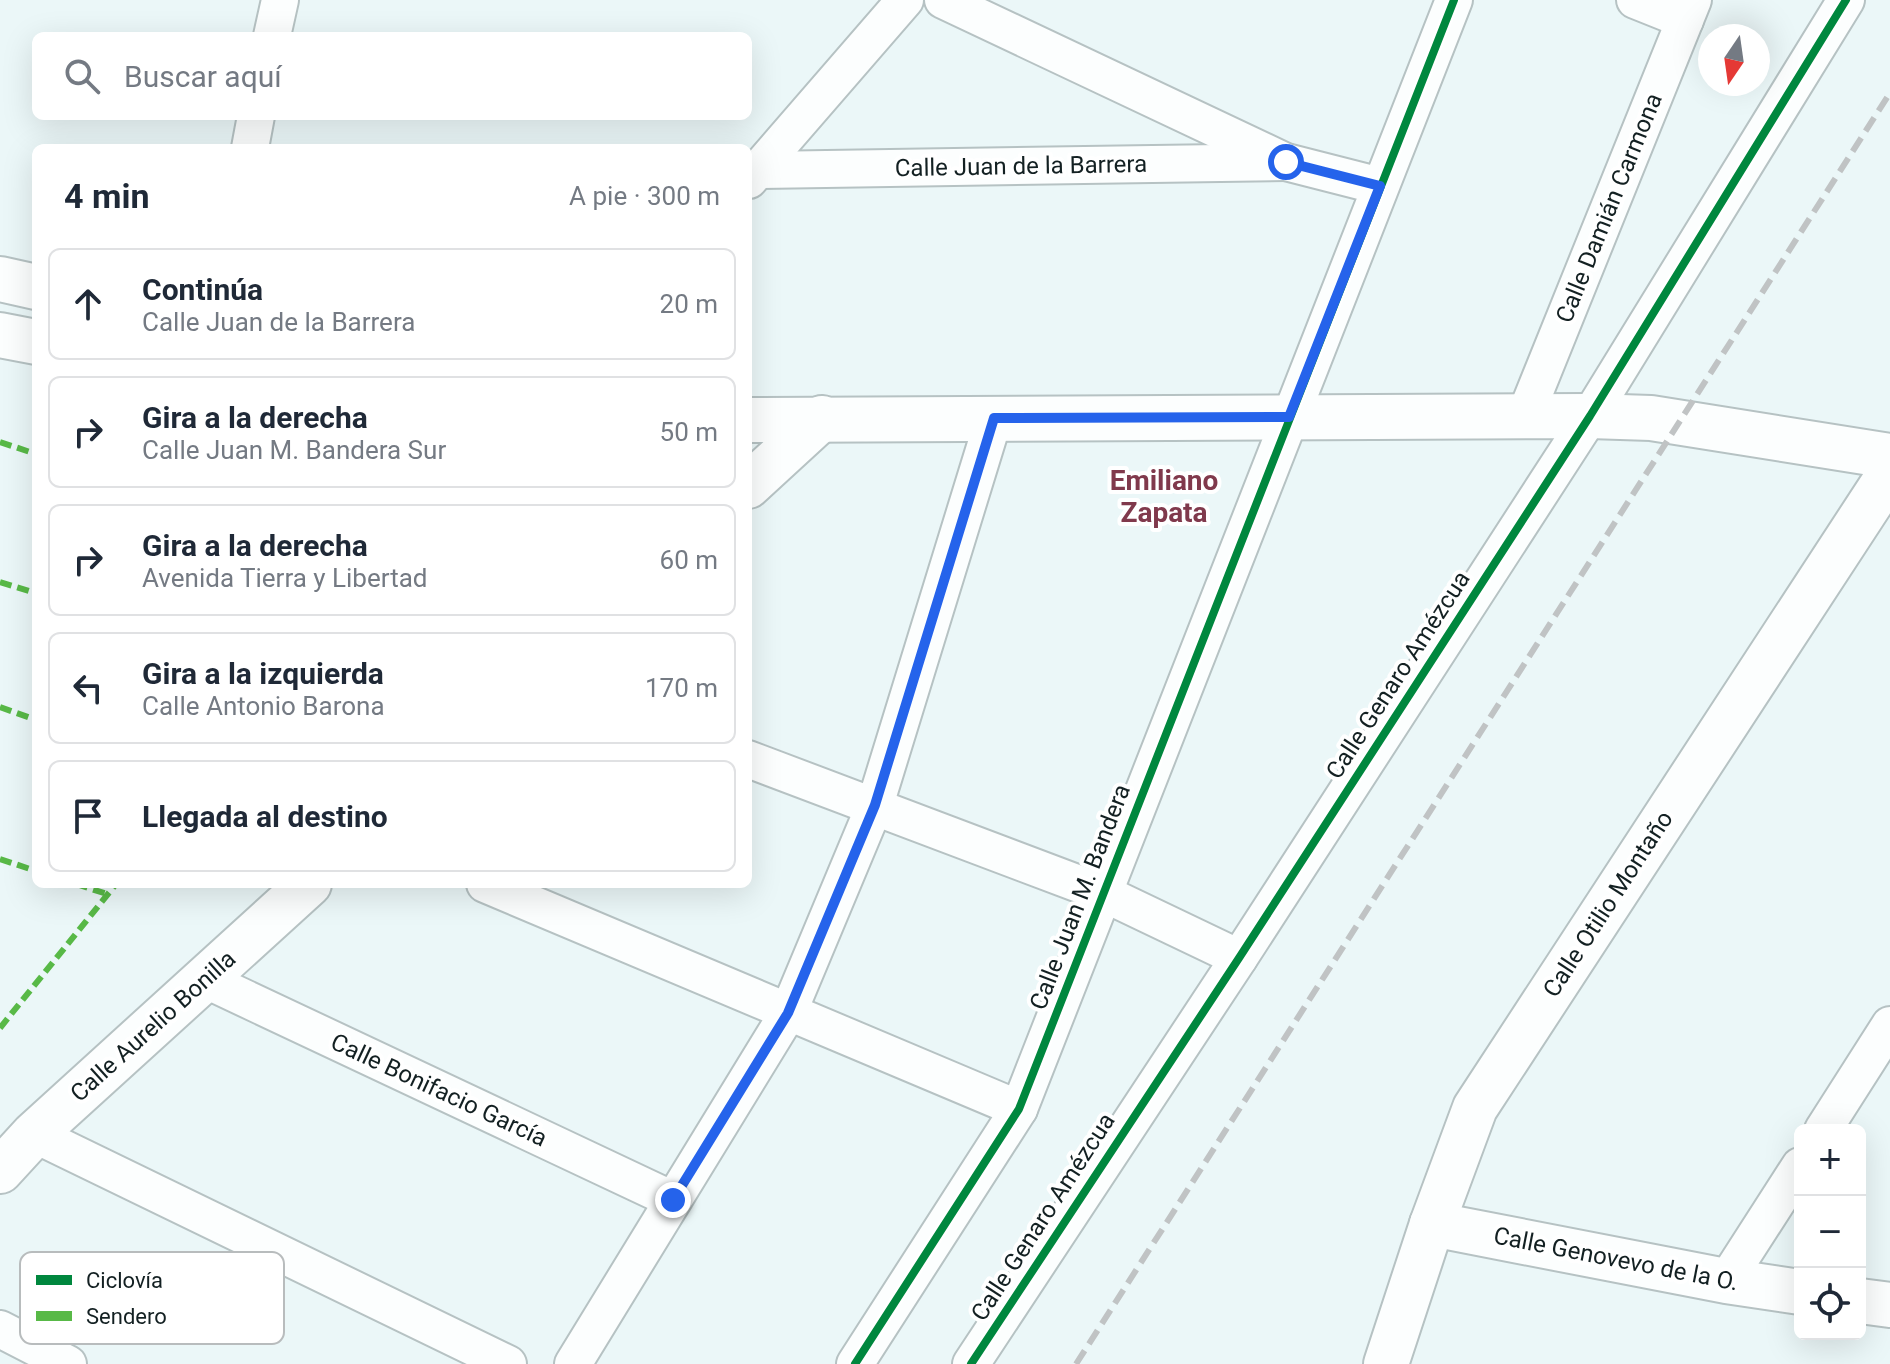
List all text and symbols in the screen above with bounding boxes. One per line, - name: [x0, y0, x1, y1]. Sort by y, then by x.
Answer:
- north arrow: [1698, 24, 1770, 96]
- search box: [32, 32, 752, 120]
- icon: search: [60, 54, 104, 98]
- text: Buscar aquí: [124, 59, 282, 94]
- street label: Calle Damián Carmona: [1550, 89, 1668, 327]
- route start: [1268, 144, 1304, 180]
- street label: Calle Juan de la Barrera: [895, 150, 1147, 182]
- text: 4 min: [64, 176, 149, 216]
- text: A pie · 300 m: [569, 181, 720, 211]
- text: Continúa: [142, 272, 263, 307]
- icon: ahead: [66, 282, 110, 326]
- text: 20 m: [660, 289, 718, 319]
- text: Calle Juan de la Barrera: [142, 307, 415, 337]
- text: Gira a la derecha: [142, 400, 368, 435]
- icon: right: [66, 410, 110, 454]
- text: 50 m: [660, 417, 718, 447]
- text: Calle Juan M. Bandera Sur: [142, 435, 446, 465]
- district label: Emiliano Zapata: [1110, 464, 1218, 529]
- text: Gira a la derecha: [142, 528, 368, 563]
- icon: right: [66, 538, 110, 582]
- text: 60 m: [660, 545, 718, 575]
- text: Avenida Tierra y Libertad: [142, 563, 428, 593]
- street label: Calle Genaro Amézcua: [1320, 566, 1476, 784]
- text: Gira a la izquierda: [142, 656, 384, 691]
- icon: left: [66, 666, 110, 710]
- text: 170 m: [645, 673, 718, 703]
- text: Calle Antonio Barona: [142, 691, 385, 721]
- street label: Calle Juan M. Bandera: [1024, 780, 1136, 1014]
- icon: arrive: [66, 794, 110, 838]
- text: Llegada al destino: [142, 799, 388, 834]
- street label: Calle Otilio Montaño: [1537, 806, 1679, 1002]
- street label: Calle Aurelio Bonilla: [65, 945, 241, 1107]
- street label: Calle Bonifacio García: [327, 1028, 551, 1152]
- street label: Calle Genaro Amézcua: [965, 1108, 1121, 1326]
- map controls: [1794, 1124, 1866, 1340]
- button: +: [1794, 1124, 1866, 1196]
- route end: [655, 1182, 691, 1218]
- button: −: [1794, 1196, 1866, 1268]
- street label: Calle Genovevo de la O.: [1491, 1222, 1741, 1296]
- legend: [20, 1252, 284, 1344]
- text: Ciclovía: [86, 1268, 163, 1293]
- button: locate: [1794, 1268, 1866, 1340]
- text: Sendero: [86, 1304, 167, 1329]

